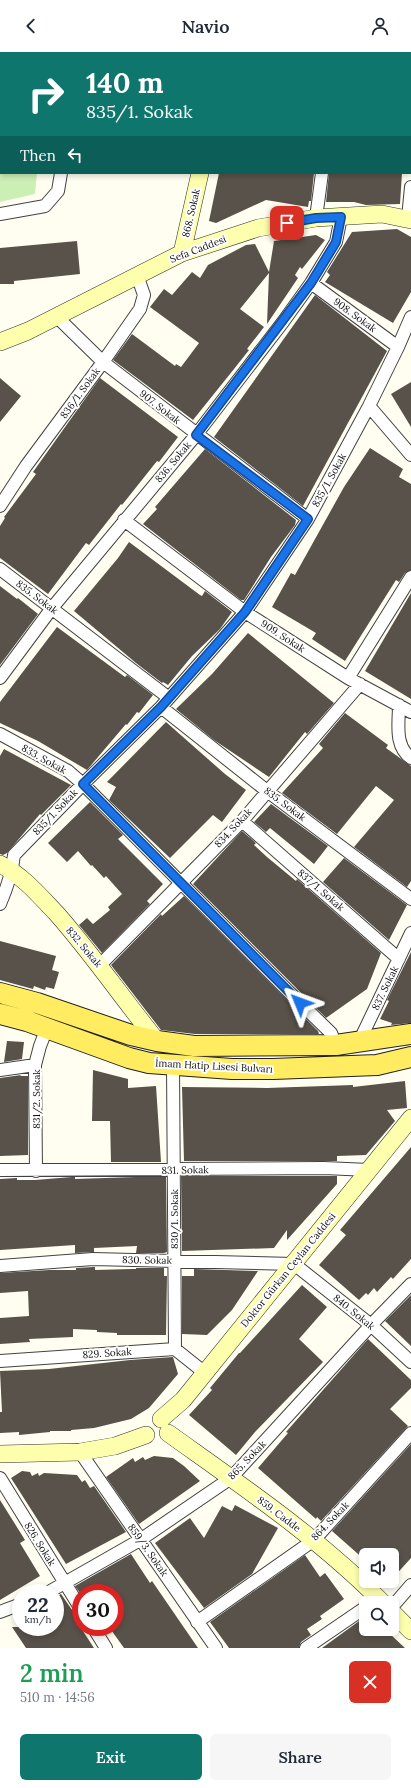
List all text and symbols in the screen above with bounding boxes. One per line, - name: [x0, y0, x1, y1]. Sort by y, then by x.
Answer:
- icon: back: [20, 15, 42, 37]
- text: Navio: [181, 15, 230, 38]
- icon: person: [369, 15, 391, 37]
- text: 140 m: [86, 65, 164, 101]
- icon: right: [20, 68, 72, 120]
- text: 835/1. Sokak: [86, 100, 193, 123]
- icon: left: [64, 144, 86, 166]
- text: Then: [20, 146, 56, 165]
- street label: 868. Sokak: [179, 187, 203, 239]
- pin: [270, 206, 304, 240]
- icon: arrive: [276, 212, 298, 234]
- street label: Sefa Caddesi: [168, 232, 228, 266]
- street label: 908. Sokak: [331, 295, 380, 335]
- street label: 836/1. Sokak: [57, 365, 103, 421]
- street label: 907. Sokak: [137, 387, 184, 427]
- street label: 836. Sokak: [152, 438, 194, 485]
- street label: 835/1. Sokak: [309, 450, 349, 509]
- street label: 835. Sokak: [13, 577, 61, 617]
- street label: 909. Sokak: [258, 617, 308, 655]
- street label: 833. Sokak: [19, 741, 69, 777]
- street label: 835. Sokak: [261, 784, 309, 824]
- street label: 835/1. Sokak: [30, 786, 81, 838]
- street label: 834. Sokak: [211, 805, 255, 850]
- street label: 837/1. Sokak: [295, 866, 348, 914]
- street label: 832. Sokak: [63, 924, 105, 970]
- street label: 837. Sokak: [369, 963, 402, 1012]
- position arrow: [279, 982, 321, 1024]
- street label: İmam Hatip Lisesi Bulvarı: [155, 1056, 273, 1076]
- street label: 831/2. Sokak: [30, 1069, 43, 1129]
- street label: 831. Sokak: [161, 1163, 209, 1177]
- street label: 830/1. Sokak: [168, 1188, 181, 1249]
- street label: Doktor Gürkan Ceylan Caddesi: [238, 1210, 338, 1330]
- street label: 830. Sokak: [122, 1253, 173, 1267]
- street label: 840. Sokak: [331, 1291, 378, 1333]
- street label: 829. Sokak: [82, 1345, 133, 1361]
- street label: 865. Sokak: [225, 1437, 269, 1482]
- street label: 859. Cadde: [255, 1493, 304, 1535]
- street label: 864. Sokak: [308, 1498, 352, 1543]
- street label: 826. Sokak: [21, 1520, 59, 1569]
- street label: 859/3. Sokak: [125, 1521, 171, 1579]
- map controls: [359, 1548, 399, 1636]
- button: sound: [359, 1548, 399, 1588]
- speed limit sign: 30: [72, 1584, 124, 1636]
- text: 22: [27, 1592, 49, 1617]
- button: search: [359, 1596, 399, 1636]
- text: km/h: [24, 1613, 52, 1626]
- text: 2 min: [20, 1658, 84, 1689]
- button: close: [349, 1661, 391, 1703]
- text: 510 m · 14:56: [20, 1689, 95, 1706]
- button: Exit: [20, 1734, 202, 1780]
- button: Share: [210, 1734, 391, 1780]

